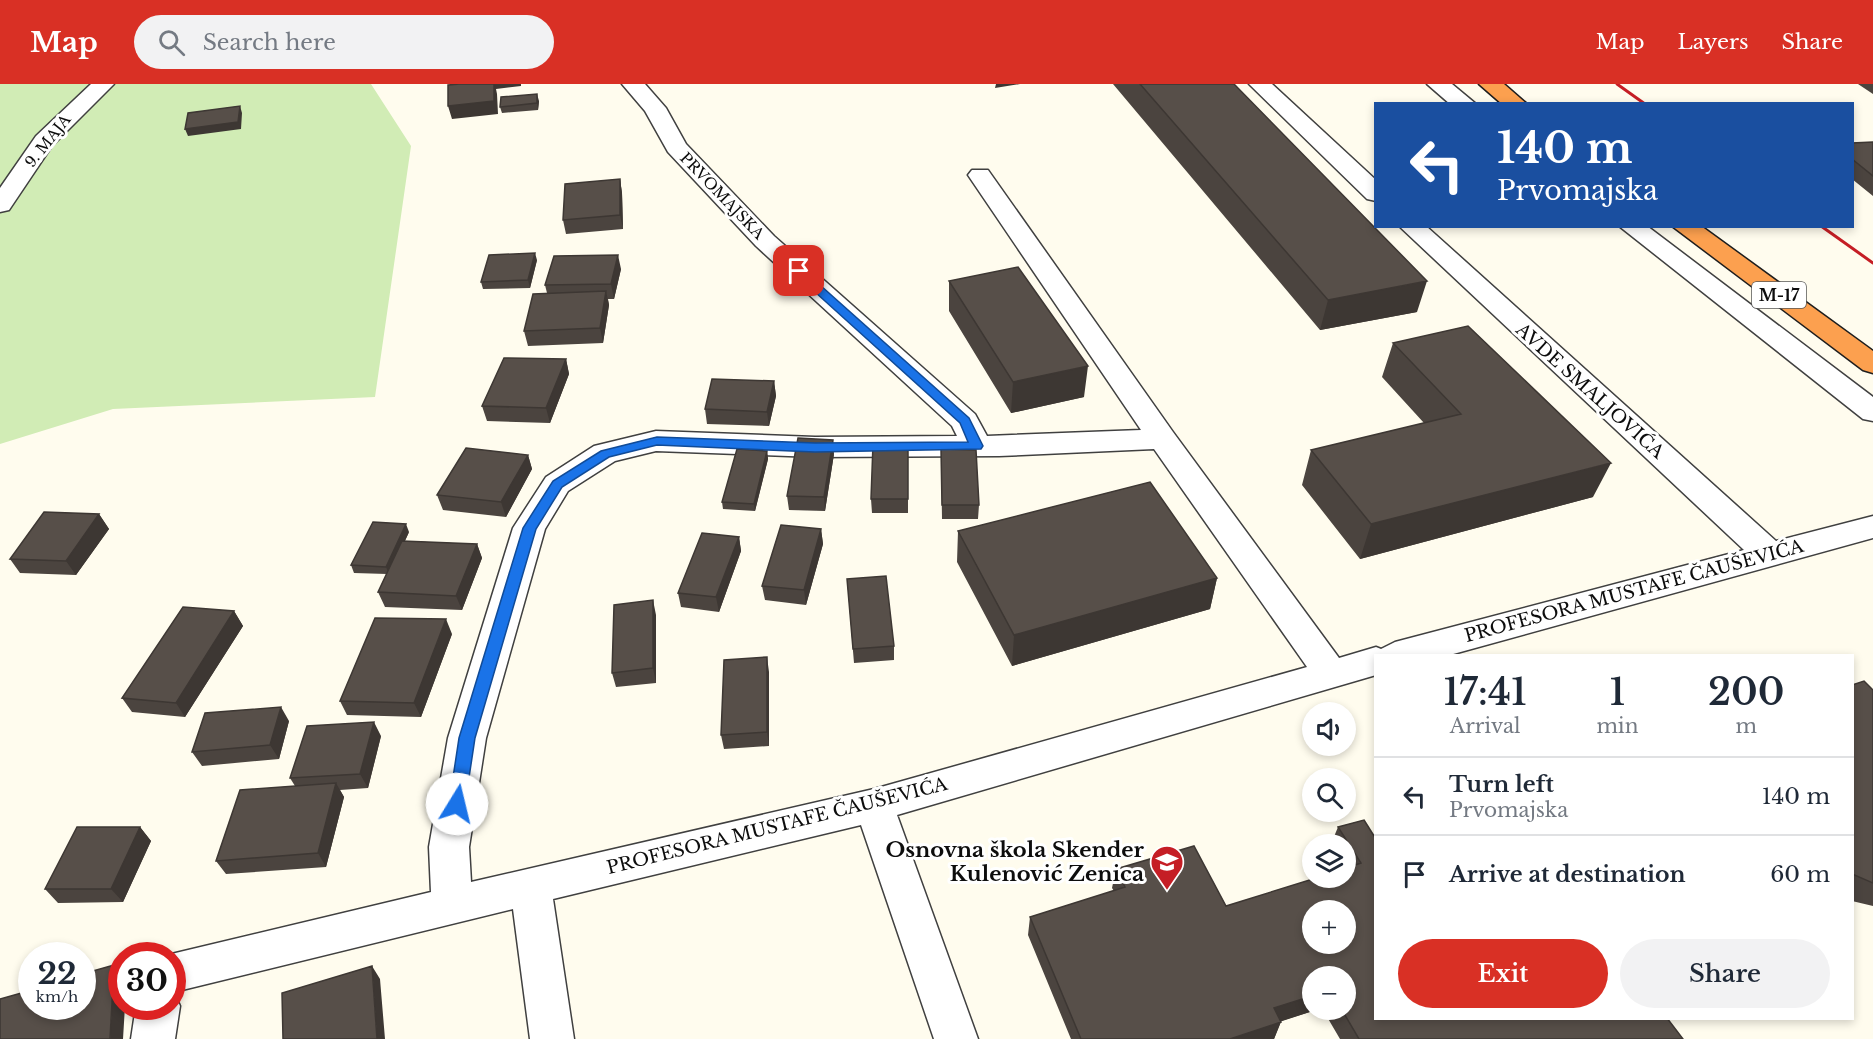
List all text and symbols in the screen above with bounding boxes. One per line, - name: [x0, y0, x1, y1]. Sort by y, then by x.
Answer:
- search box: [134, 15, 554, 69]
- text: Map: [30, 25, 98, 60]
- icon: search: [155, 26, 188, 59]
- text: Search here: [203, 29, 336, 56]
- text: Map: [1596, 29, 1645, 55]
- text: Layers: [1678, 29, 1749, 55]
- text: Share: [1782, 29, 1843, 55]
- street label: 9. MAJA: [21, 110, 75, 171]
- text: 140 m: [1497, 122, 1633, 174]
- icon: left: [1398, 126, 1476, 204]
- street label: PRVOMAJSKA: [676, 148, 769, 243]
- text: Prvomajska: [1497, 174, 1658, 207]
- pin: [773, 245, 824, 296]
- icon: arrive: [782, 254, 815, 287]
- road number: M-17: [1752, 282, 1806, 308]
- street label: AVDE SMALJOVIĆA: [1511, 317, 1670, 464]
- street label: PROFESORA MUSTAFE ČAUŠEVIĆA: [1462, 534, 1807, 647]
- text: 17:41: [1444, 670, 1527, 715]
- text: 1: [1610, 670, 1625, 715]
- text: 200: [1708, 670, 1784, 715]
- map controls: [1302, 702, 1356, 1020]
- button: sound: [1302, 702, 1356, 756]
- text: Arrival: [1450, 714, 1521, 738]
- text: min: [1596, 714, 1638, 738]
- text: m: [1735, 714, 1757, 738]
- button: search: [1302, 768, 1356, 822]
- text: Turn left: [1449, 771, 1554, 798]
- position arrow: [425, 772, 489, 836]
- street label: PROFESORA MUSTAFE ČAUŠEVIĆA: [604, 772, 951, 879]
- icon: left: [1398, 780, 1431, 813]
- text: 140 m: [1762, 783, 1830, 810]
- text: Prvomajska: [1449, 798, 1568, 822]
- button: layers: [1302, 834, 1356, 888]
- place label: Osnovna škola Skender Kulenović Zenica: [886, 837, 1145, 887]
- school or university icon: Osnovna škola Skender Kulenović Zenica: [1149, 844, 1185, 891]
- icon: arrive: [1398, 858, 1431, 891]
- text: Arrive at destination: [1449, 861, 1686, 888]
- text: 60 m: [1770, 861, 1830, 888]
- button: +: [1302, 900, 1356, 954]
- button: Exit: [1398, 939, 1608, 1008]
- button: Share: [1620, 939, 1830, 1008]
- speed limit sign: 30: [108, 942, 186, 1020]
- text: 22: [37, 955, 77, 992]
- button: −: [1302, 966, 1356, 1020]
- text: km/h: [36, 987, 78, 1006]

